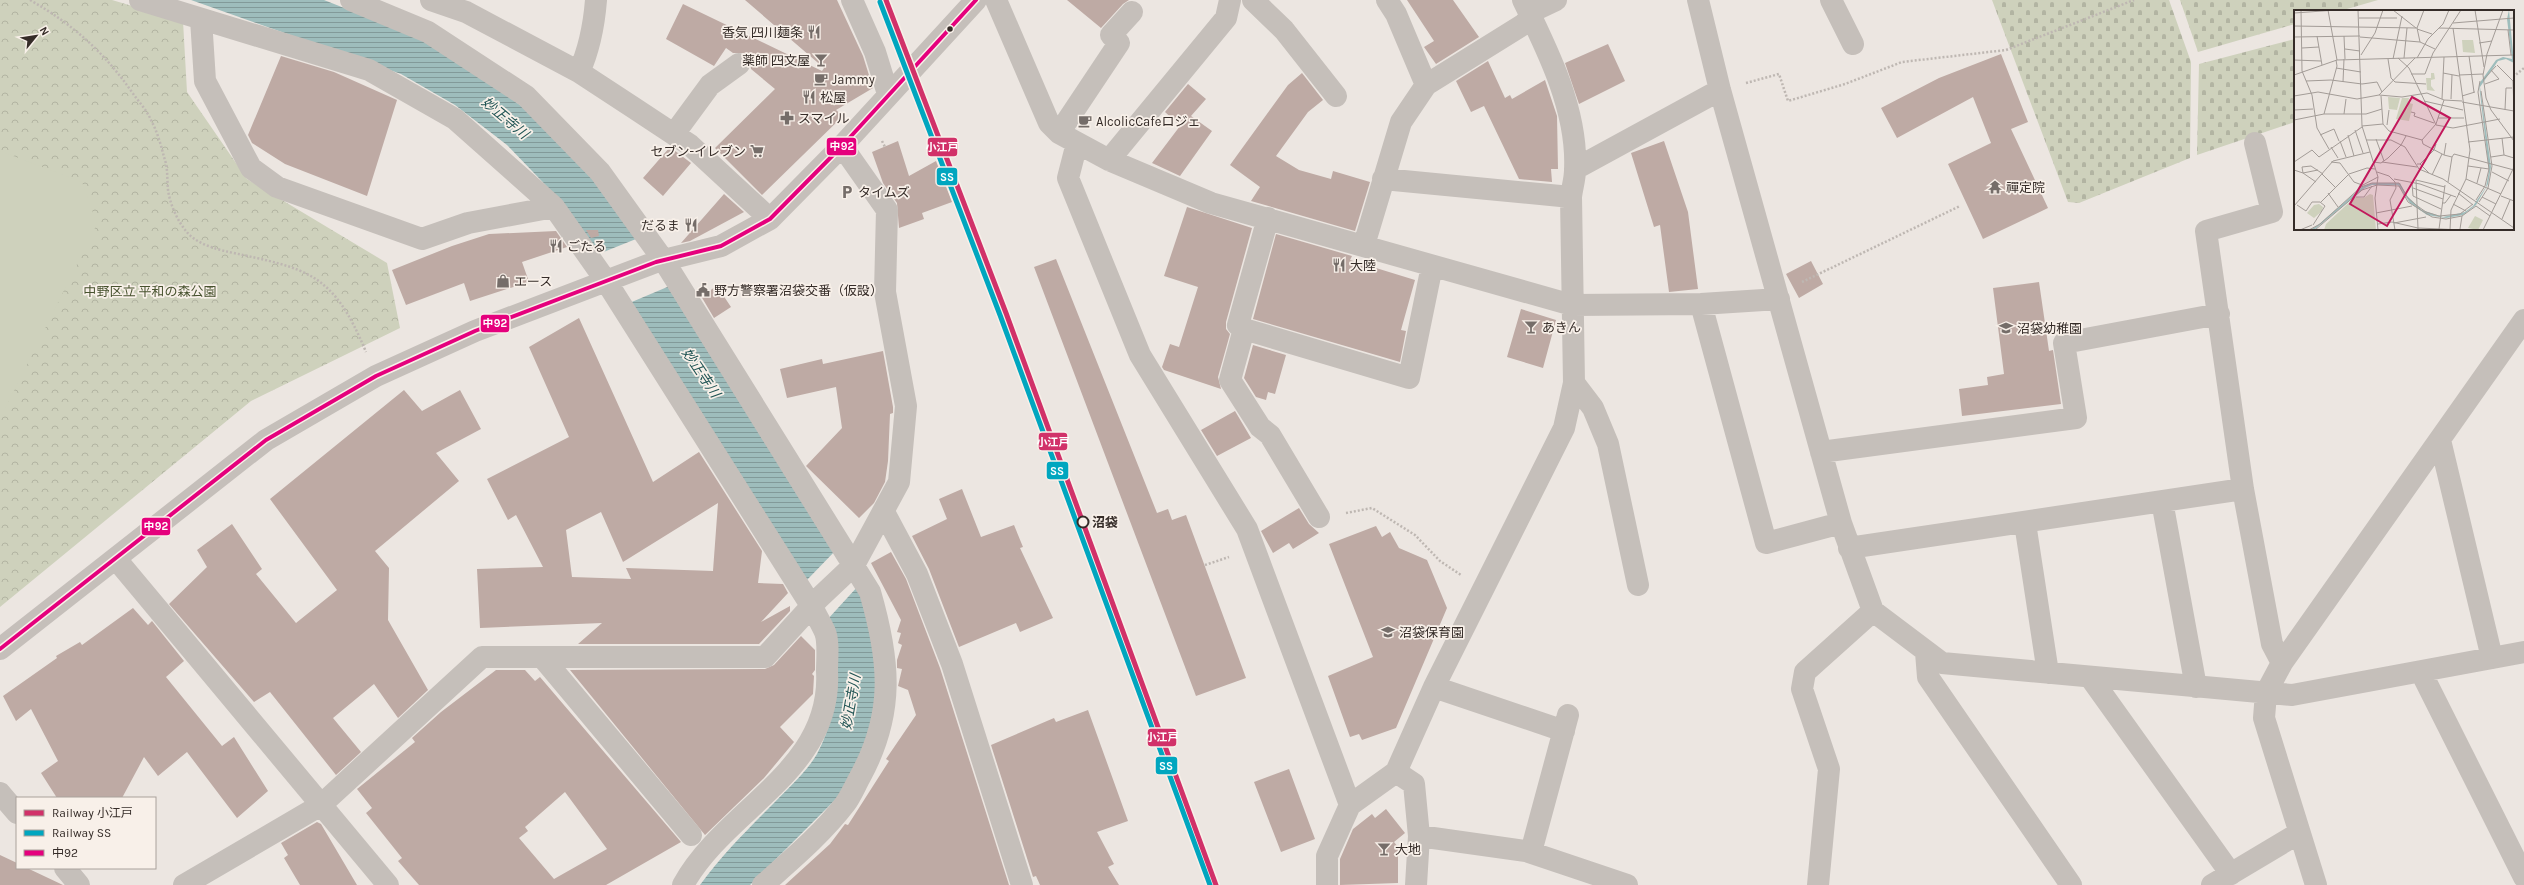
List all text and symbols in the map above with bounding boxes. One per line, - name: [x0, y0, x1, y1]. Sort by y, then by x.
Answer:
- inset map: [2294, 10, 2514, 230]
- north arrow: [16, 16, 56, 56]
- restaurant icon: 香気 四川麺条: [806, 24, 822, 40]
- unlabelled marker: [945, 24, 955, 34]
- text: N: [37, 25, 52, 38]
- place label: 香気 四川麺条: [722, 25, 803, 40]
- bar icon: 薬師 四文屋: [813, 52, 829, 68]
- place label: 薬師 四文屋: [742, 53, 810, 68]
- cafe icon: Jammy: [813, 71, 829, 87]
- place label: Jammy: [832, 72, 875, 87]
- restaurant icon: 松屋: [801, 89, 817, 105]
- place label: 松屋: [820, 90, 846, 105]
- water label: 妙正寺川: [478, 93, 533, 144]
- pharmacy icon: スマイル: [779, 110, 795, 126]
- place label: スマイル: [798, 111, 850, 126]
- cafe icon: AlcolicCafeロジェ: [1077, 113, 1093, 129]
- place label: AlcolicCafeロジェ: [1096, 114, 1200, 129]
- line badge: 中92: [826, 137, 857, 156]
- line badge: 小江戸: [927, 137, 958, 157]
- text: 中92: [830, 140, 855, 153]
- text: 小江戸: [926, 141, 959, 154]
- supermarket icon: セブン-イレブン: [749, 143, 765, 159]
- place label: セブン-イレブン: [650, 144, 746, 159]
- line badge: SS: [936, 167, 958, 186]
- text: SS: [940, 171, 954, 184]
- temple icon: 禪定院: [1987, 179, 2003, 195]
- place label: 禪定院: [2006, 180, 2045, 195]
- parking icon: タイムズ: [839, 184, 855, 200]
- place label: タイムズ: [858, 185, 910, 200]
- restaurant icon: だるま: [683, 217, 699, 233]
- place label: だるま: [641, 218, 680, 233]
- restaurant icon: ごたる: [548, 238, 564, 254]
- place label: ごたる: [567, 239, 606, 254]
- restaurant icon: 大陸: [1331, 257, 1347, 273]
- place label: 大陸: [1350, 258, 1376, 273]
- shop icon: エース: [495, 273, 511, 289]
- place label: エース: [514, 274, 552, 289]
- public building icon: 野方警察署沼袋交番（仮設）: [695, 282, 711, 298]
- place label: 野方警察署沼袋交番（仮設）: [714, 283, 883, 298]
- park label: 中野区立 平和の森公園: [83, 284, 217, 299]
- line badge: 中92: [480, 314, 510, 333]
- text: 中92: [483, 317, 508, 330]
- bar icon: あきん: [1523, 319, 1539, 335]
- place label: あきん: [1542, 320, 1581, 335]
- school or university icon: 沼袋幼稚園: [1998, 320, 2014, 336]
- place label: 沼袋幼稚園: [2017, 321, 2082, 336]
- water label: 妙正寺川: [678, 345, 725, 403]
- line badge: 小江戸: [1038, 432, 1068, 451]
- text: 小江戸: [1037, 436, 1070, 449]
- line badge: SS: [1046, 461, 1069, 480]
- text: SS: [1050, 465, 1064, 478]
- marker: 沼袋: [1076, 515, 1090, 529]
- place label: 沼袋: [1092, 515, 1118, 530]
- line badge: 中92: [141, 517, 171, 536]
- text: 中92: [144, 520, 169, 533]
- school or university icon: 沼袋保育園: [1380, 624, 1396, 640]
- place label: 沼袋保育園: [1399, 625, 1464, 640]
- water label: 妙正寺川: [838, 671, 865, 731]
- line badge: 小江戸: [1147, 728, 1177, 747]
- text: 小江戸: [1146, 731, 1179, 744]
- line badge: SS: [1155, 756, 1178, 775]
- text: SS: [1159, 760, 1173, 773]
- legend: [16, 797, 156, 869]
- text: Railway 小江戸: [52, 806, 133, 820]
- text: Railway SS: [52, 826, 111, 840]
- bar icon: 大地: [1376, 841, 1392, 857]
- place label: 大地: [1395, 842, 1421, 857]
- text: 中92: [52, 846, 78, 860]

